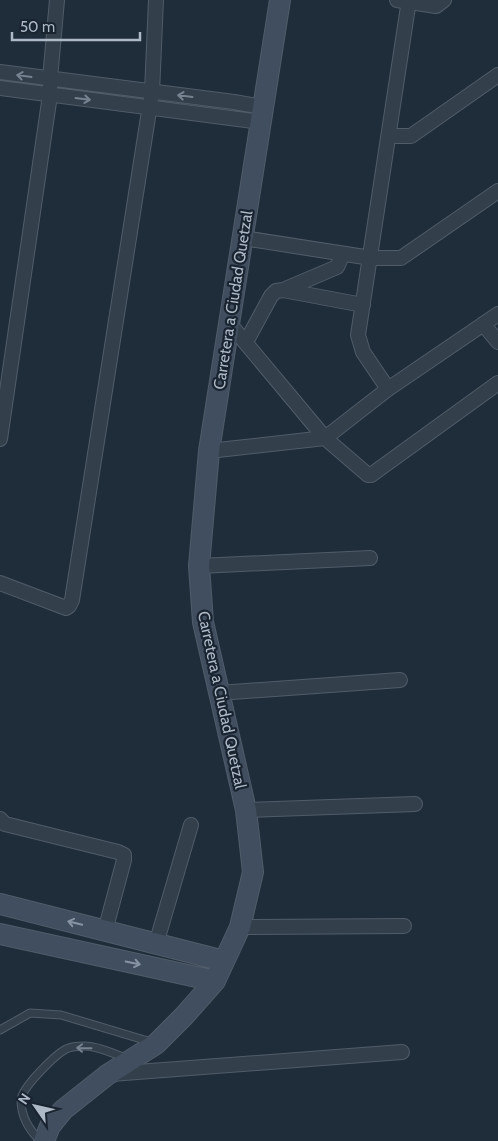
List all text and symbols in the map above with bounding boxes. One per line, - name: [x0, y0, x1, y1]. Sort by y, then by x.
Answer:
- scale bar: [12, 10, 140, 42]
- text: 50 m: [20, 18, 55, 36]
- one-way arrow: [17, 71, 33, 81]
- one-way arrow: [178, 91, 194, 101]
- one-way arrow: [75, 94, 91, 104]
- street label: Carretera a Ciudad Quetzal: [209, 209, 257, 391]
- street label: Carretera a Ciudad Quetzal: [194, 609, 250, 791]
- one-way arrow: [68, 918, 84, 927]
- one-way arrow: [125, 959, 141, 968]
- one-way arrow: [77, 1043, 93, 1052]
- north arrow: [10, 1081, 60, 1131]
- text: N: [14, 1090, 34, 1108]

